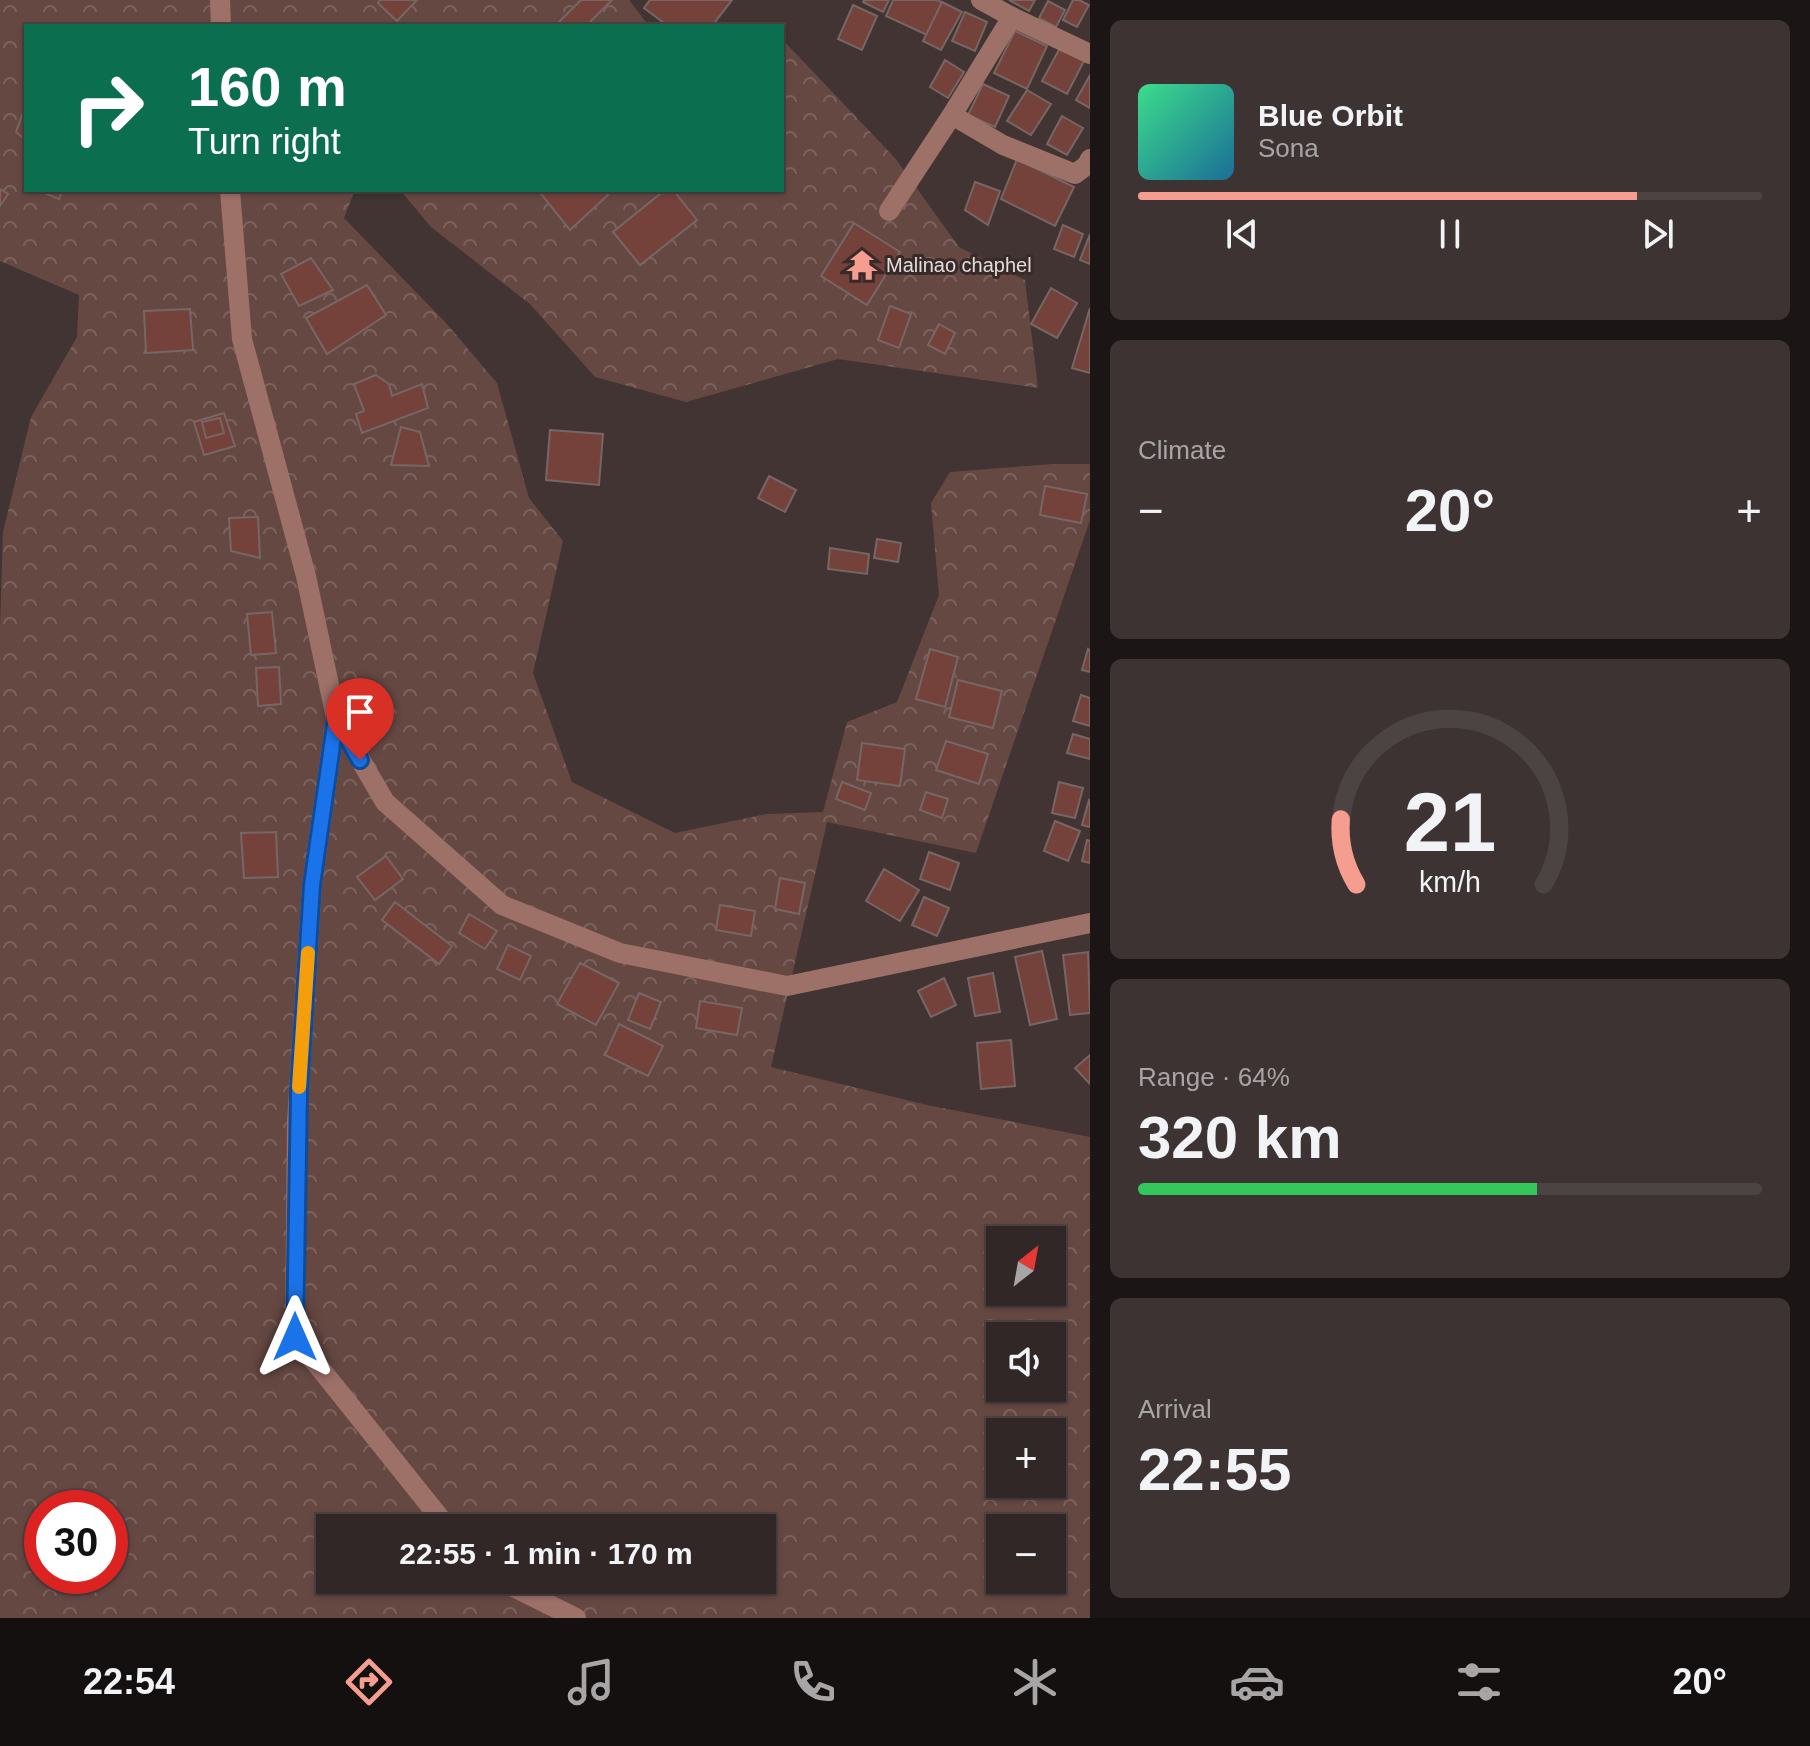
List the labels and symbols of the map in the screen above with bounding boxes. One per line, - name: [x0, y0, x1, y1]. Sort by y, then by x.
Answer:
- temple icon: Malinao chaphel: [845, 248, 879, 282]
- place label: Malinao chaphel: [886, 254, 1032, 276]
- pin: [326, 678, 394, 760]
- north arrow: [986, 1226, 1066, 1306]
- position arrow: [253, 1295, 337, 1379]
- speed limit sign: 30: [24, 1490, 128, 1594]

